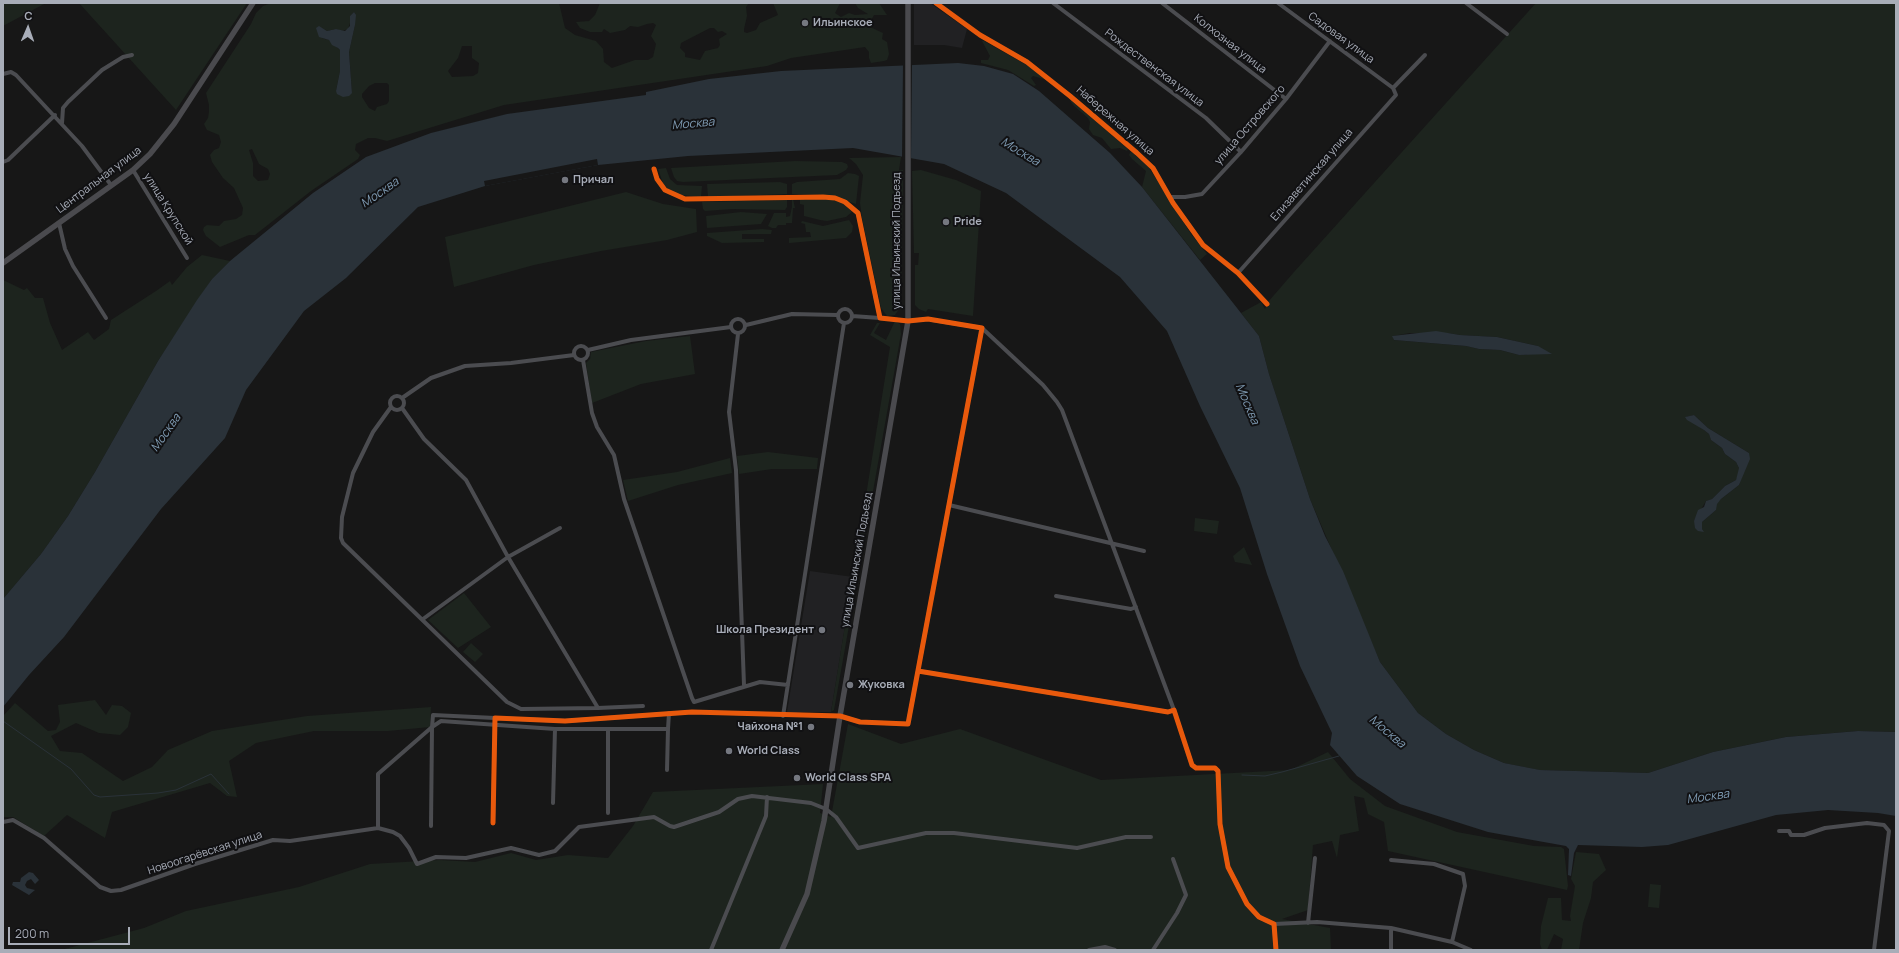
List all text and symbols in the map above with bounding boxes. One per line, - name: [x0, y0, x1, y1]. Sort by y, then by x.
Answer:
- north arrow: [8, 8, 48, 48]
- text: С: [24, 8, 33, 23]
- street label: Садовая улица: [1305, 10, 1377, 66]
- street label: Колхозная улица: [1191, 12, 1269, 76]
- place label: Ильинское: [813, 16, 873, 30]
- marker: Ильинское: [800, 18, 810, 28]
- street label: Рождественская улица: [1102, 26, 1206, 110]
- street label: улица Островского: [1212, 83, 1288, 167]
- street label: Набережная улица: [1073, 84, 1157, 158]
- water label: Москва: [671, 115, 715, 133]
- street label: Елизаветинская улица: [1268, 126, 1356, 224]
- water label: Москва: [998, 135, 1042, 169]
- street label: Центральная улица: [54, 144, 144, 216]
- street label: улица Крупской: [141, 171, 195, 247]
- street label: улица Ильинский Подъезд: [890, 172, 904, 310]
- place label: Причал: [573, 173, 614, 187]
- water label: Москва: [358, 175, 402, 211]
- marker: Причал: [560, 175, 570, 185]
- place label: Pride: [954, 215, 982, 229]
- marker: Pride: [941, 217, 951, 227]
- water label: Москва: [1232, 381, 1262, 427]
- water label: Москва: [148, 411, 184, 455]
- street label: улица Ильинский Подъезд: [839, 491, 875, 629]
- place label: Школа Президент: [716, 623, 814, 637]
- marker: Школа Президент: [817, 625, 827, 635]
- place label: Жуковка: [858, 678, 905, 692]
- marker: Жуковка: [845, 680, 855, 690]
- water label: Москва: [1366, 713, 1408, 751]
- place label: Чайхона №1: [737, 720, 803, 734]
- marker: Чайхона №1: [806, 722, 816, 732]
- place label: World Class: [737, 744, 800, 758]
- marker: World Class: [724, 746, 734, 756]
- place label: World Class SPA: [805, 771, 891, 785]
- marker: World Class SPA: [792, 773, 802, 783]
- water label: Москва: [1686, 787, 1730, 807]
- street label: Новоогарёвская улица: [146, 828, 264, 878]
- scale bar: [10, 919, 132, 945]
- text: 200 m: [15, 925, 49, 942]

